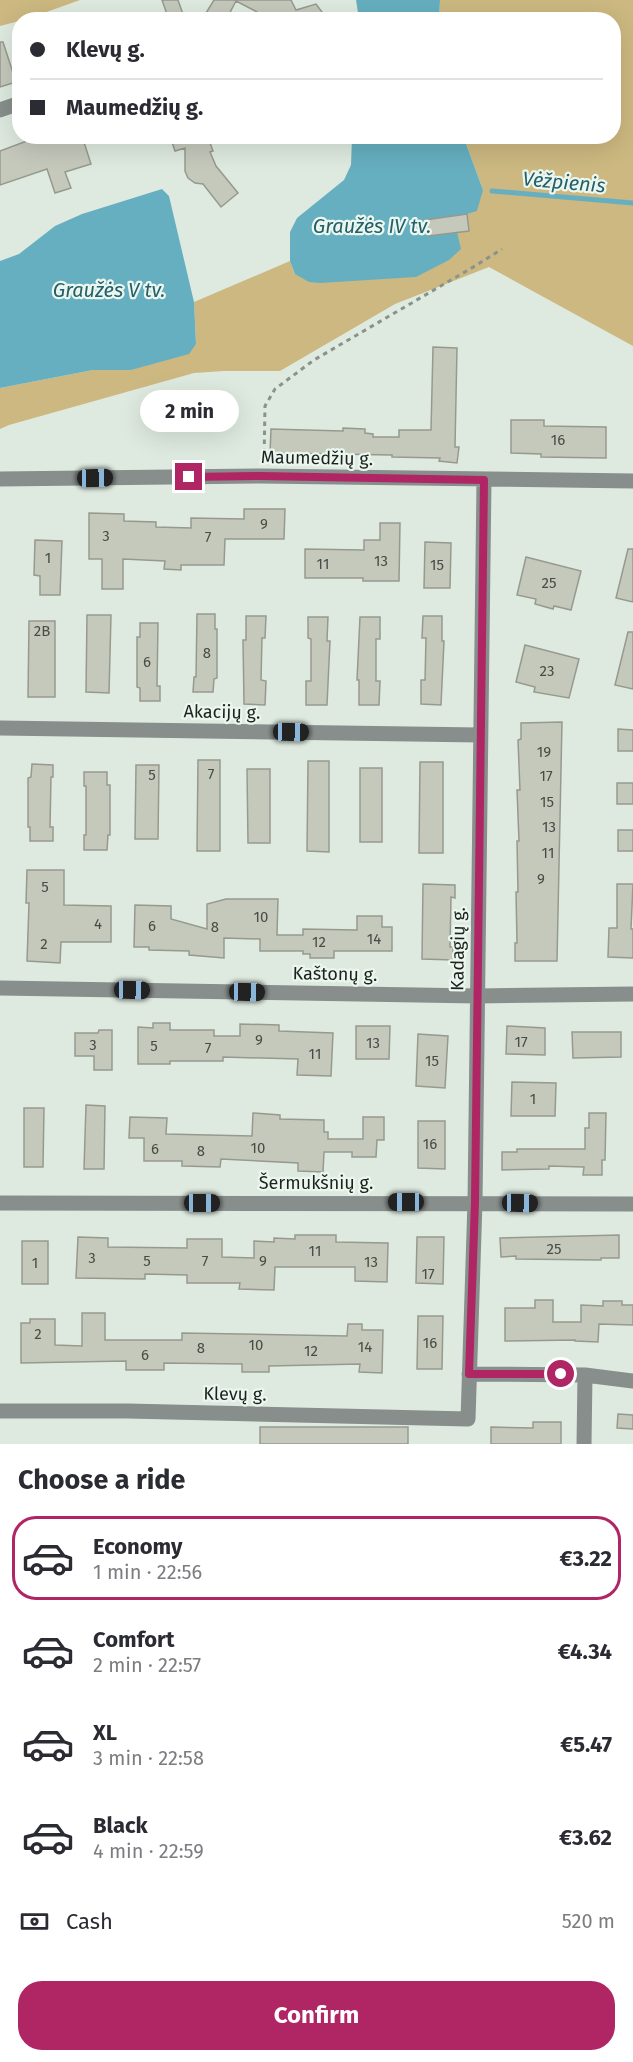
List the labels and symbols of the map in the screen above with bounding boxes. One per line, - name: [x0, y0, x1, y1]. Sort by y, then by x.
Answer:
- water label: Vėžpienis: [521, 166, 607, 198]
- water label: Graužės IV tv.: [313, 214, 431, 238]
- water label: Graužės V tv.: [53, 278, 165, 302]
- callout: 2 min: [140, 390, 238, 432]
- house number: 16: [551, 431, 565, 449]
- street label: Maumedžių g.: [261, 446, 373, 470]
- route end: [175, 463, 202, 490]
- car: [77, 469, 113, 487]
- house number: 9: [260, 515, 268, 533]
- house number: 3: [102, 527, 110, 545]
- house number: 7: [205, 528, 212, 546]
- house number: 1: [45, 549, 51, 567]
- house number: 13: [374, 552, 388, 570]
- house number: 11: [317, 555, 329, 573]
- house number: 15: [430, 556, 444, 574]
- house number: 25: [542, 574, 556, 592]
- house number: 2B: [34, 622, 50, 640]
- house number: 8: [203, 644, 211, 662]
- house number: 6: [143, 653, 151, 671]
- house number: 23: [540, 662, 554, 680]
- street label: Akacijų g.: [183, 700, 261, 724]
- car: [273, 723, 309, 741]
- house number: 19: [537, 743, 551, 761]
- house number: 7: [208, 765, 215, 783]
- house number: 5: [148, 766, 156, 784]
- house number: 17: [539, 767, 553, 785]
- house number: 15: [540, 793, 554, 811]
- house number: 13: [542, 818, 556, 836]
- house number: 11: [542, 844, 554, 862]
- house number: 9: [537, 870, 545, 888]
- house number: 5: [41, 878, 49, 896]
- street label: Kadagių g.: [446, 907, 470, 991]
- house number: 10: [254, 908, 268, 926]
- house number: 4: [94, 915, 102, 933]
- house number: 6: [148, 917, 156, 935]
- house number: 8: [211, 918, 219, 936]
- house number: 14: [367, 930, 381, 948]
- house number: 12: [312, 933, 326, 951]
- house number: 2: [40, 935, 48, 953]
- street label: Kaštonų g.: [292, 962, 378, 986]
- car: [114, 981, 150, 999]
- car: [229, 983, 265, 1001]
- house number: 9: [255, 1031, 263, 1049]
- house number: 17: [514, 1033, 528, 1051]
- house number: 13: [366, 1034, 380, 1052]
- house number: 3: [89, 1036, 97, 1054]
- house number: 5: [150, 1037, 158, 1055]
- house number: 7: [205, 1039, 212, 1057]
- house number: 11: [309, 1045, 321, 1063]
- house number: 15: [425, 1052, 439, 1070]
- house number: 1: [530, 1090, 536, 1108]
- house number: 16: [423, 1135, 437, 1153]
- house number: 10: [251, 1139, 265, 1157]
- house number: 6: [151, 1140, 159, 1158]
- house number: 8: [197, 1142, 205, 1160]
- street label: Šermukšnių g.: [259, 1172, 373, 1194]
- car: [388, 1193, 424, 1211]
- car: [184, 1194, 220, 1212]
- car: [502, 1194, 538, 1212]
- house number: 25: [547, 1240, 561, 1258]
- house number: 11: [309, 1242, 321, 1260]
- house number: 3: [88, 1249, 96, 1267]
- house number: 5: [143, 1252, 151, 1270]
- house number: 7: [202, 1252, 209, 1270]
- house number: 9: [259, 1252, 267, 1270]
- house number: 13: [364, 1253, 378, 1271]
- house number: 1: [32, 1254, 38, 1272]
- house number: 17: [421, 1265, 435, 1283]
- house number: 2: [34, 1325, 42, 1343]
- house number: 16: [423, 1334, 437, 1352]
- house number: 10: [249, 1336, 263, 1354]
- house number: 14: [358, 1338, 372, 1356]
- house number: 8: [197, 1339, 205, 1357]
- house number: 12: [304, 1342, 318, 1360]
- house number: 6: [141, 1346, 149, 1364]
- route start: [547, 1360, 574, 1387]
- street label: Klevų g.: [203, 1382, 267, 1406]

